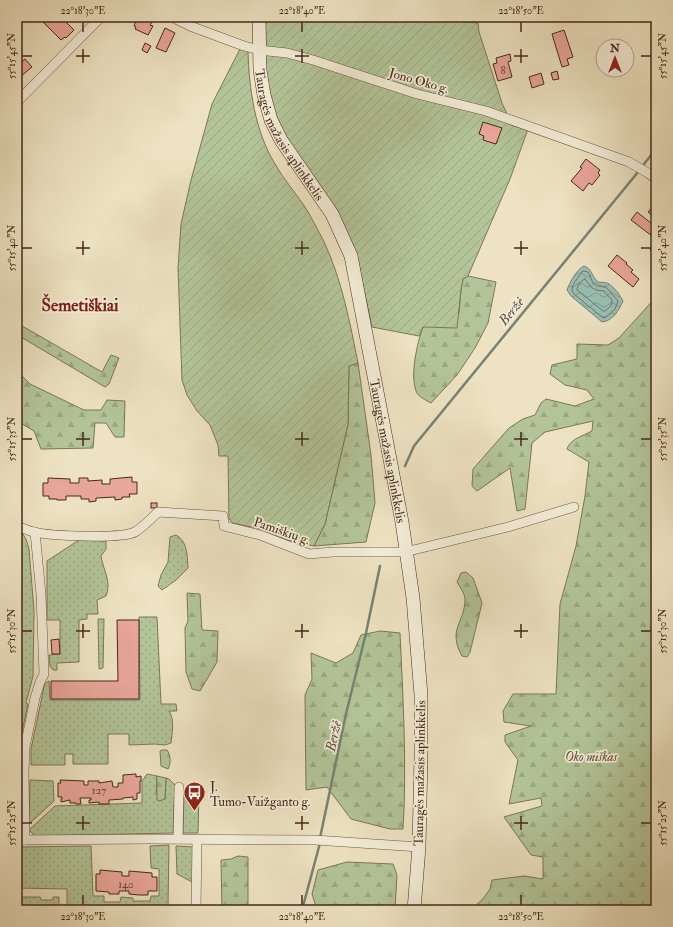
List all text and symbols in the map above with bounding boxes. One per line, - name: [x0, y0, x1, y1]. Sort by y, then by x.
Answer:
- text: 22°18'30"E: [60, 5, 106, 17]
- text: 22°18'40"E: [279, 5, 325, 17]
- text: 22°18'50"E: [498, 5, 544, 17]
- text: 55°15'45"N: [6, 33, 18, 79]
- text: 55°15'45"N: [657, 33, 669, 79]
- north arrow: [595, 38, 635, 78]
- text: N: [609, 42, 621, 55]
- house number: 8: [500, 64, 506, 77]
- street label: Jono Oko g.: [386, 65, 450, 97]
- street label: Tauragės mažasis aplinkkelis: [251, 68, 328, 204]
- text: 55°15'40"N: [6, 225, 18, 271]
- text: 55°15'40"N: [657, 225, 669, 271]
- district label: Šemetiškiai: [42, 293, 119, 316]
- water label: Beržė: [494, 294, 528, 330]
- street label: Tauragės mažasis aplinkkelis: [366, 378, 409, 525]
- text: 55°15'35"N: [6, 417, 18, 461]
- text: 55°15'35"N: [657, 417, 669, 461]
- street label: Pamiškių g.: [251, 514, 312, 548]
- text: 55°15'30"N: [6, 608, 18, 654]
- text: 55°15'30"N: [657, 608, 669, 654]
- street label: Tauragės mažasis aplinkkelis: [411, 699, 430, 846]
- water label: Beržė: [322, 719, 345, 754]
- park label: Oko miškas: [565, 749, 618, 765]
- place label: J. Tumo-Vaižganto g.: [209, 779, 310, 810]
- bus stop icon: J. Tumo-Vaižganto g.: [181, 780, 207, 813]
- house number: 127: [92, 784, 106, 797]
- text: 55°15'25"N: [6, 800, 18, 846]
- text: 55°15'25"N: [657, 800, 669, 846]
- house number: 140: [118, 878, 134, 891]
- text: 22°18'30"E: [60, 911, 106, 923]
- text: 22°18'40"E: [279, 911, 325, 923]
- text: 22°18'50"E: [498, 911, 544, 923]

